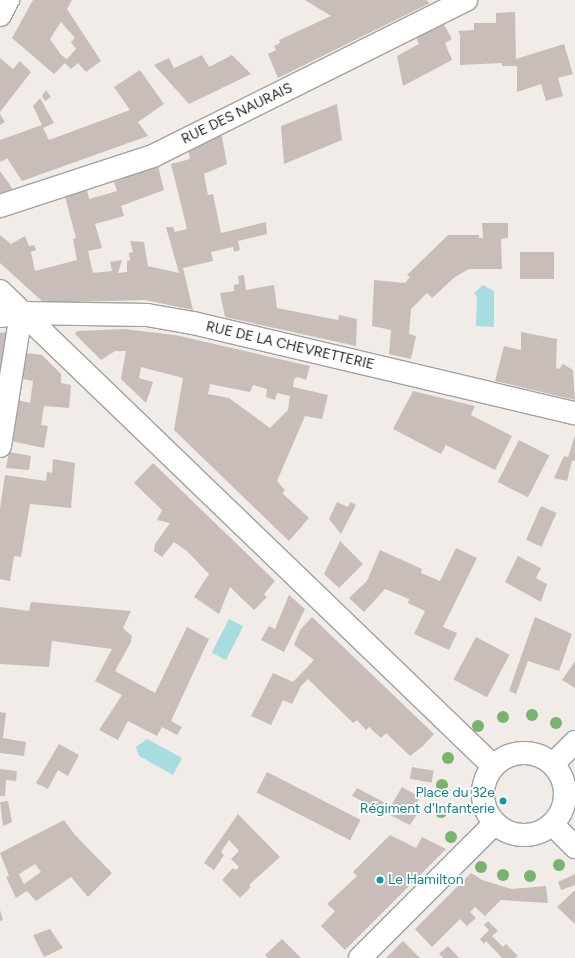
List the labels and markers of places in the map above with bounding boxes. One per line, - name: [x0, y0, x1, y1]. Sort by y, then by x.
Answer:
- place label: Place du 32e Régiment d'Infanterie: [360, 785, 495, 818]
- marker: Place du 32e Régiment d'Infanterie: [498, 796, 508, 806]
- place label: Le Hamilton: [388, 872, 463, 888]
- marker: Le Hamilton: [375, 875, 385, 885]

